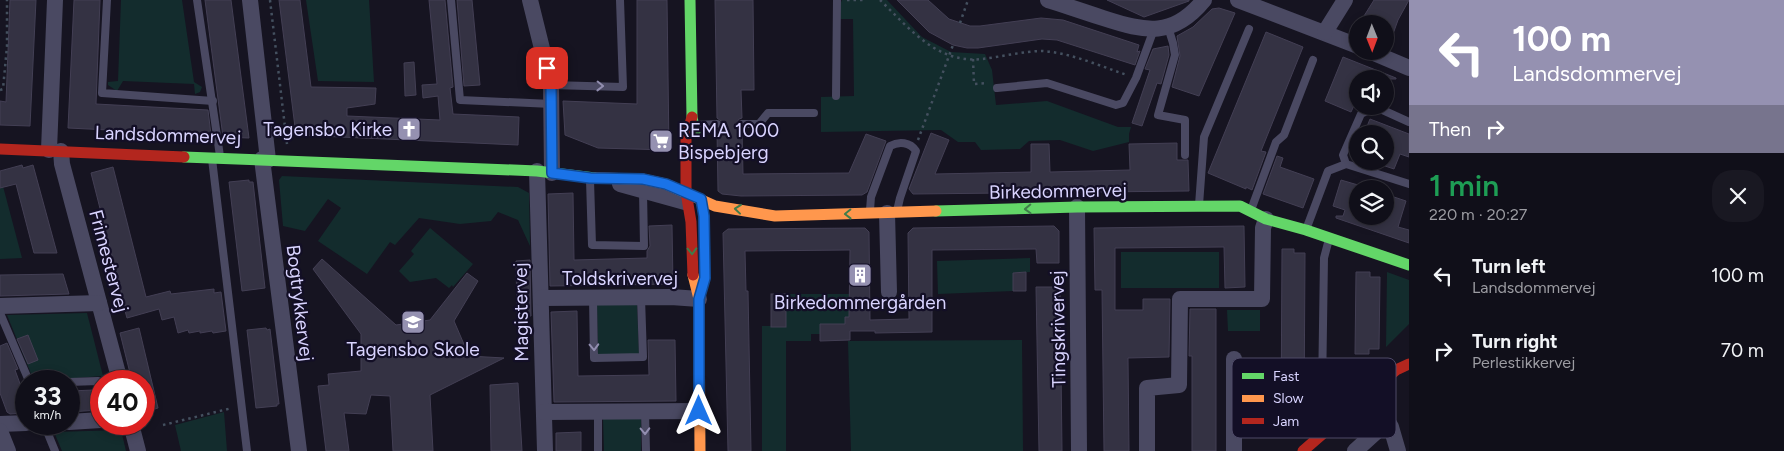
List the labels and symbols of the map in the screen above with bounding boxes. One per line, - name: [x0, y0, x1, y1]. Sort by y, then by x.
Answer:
- north arrow: [1349, 15, 1394, 60]
- pin: [526, 47, 568, 89]
- one-way arrow: [596, 81, 604, 91]
- church icon: Tagensbo Kirke: [396, 116, 422, 142]
- place label: Tagensbo Kirke: [263, 118, 392, 141]
- place label: REMA 1000 Bispebjerg: [678, 119, 779, 164]
- street label: Landsdommervej: [94, 121, 242, 149]
- supermarket icon: REMA 1000 Bispebjerg: [648, 128, 674, 154]
- street label: Birkedommervej: [989, 178, 1127, 204]
- one-way arrow: [733, 204, 741, 215]
- one-way arrow: [1024, 204, 1032, 214]
- street label: Frimestervej: [84, 207, 134, 315]
- one-way arrow: [844, 209, 852, 220]
- street label: Bogtrykkervej: [281, 243, 319, 363]
- one-way arrow: [687, 248, 697, 255]
- street label: Magistervej: [509, 262, 533, 362]
- building icon: Birkedommergården: [847, 262, 873, 288]
- street label: Toldskrivervej: [562, 267, 678, 290]
- street label: Tingskrivervej: [1045, 270, 1071, 388]
- place label: Birkedommergården: [774, 291, 946, 314]
- school or university icon: Tagensbo Skole: [400, 309, 426, 335]
- place label: Tagensbo Skole: [346, 338, 480, 361]
- one-way arrow: [589, 344, 599, 351]
- legend: [1232, 358, 1396, 438]
- text: Fast: [1273, 368, 1299, 385]
- speed limit sign: 40: [90, 370, 155, 435]
- position arrow: [672, 384, 724, 436]
- text: Slow: [1273, 390, 1304, 407]
- text: Jam: [1273, 413, 1299, 430]
- one-way arrow: [640, 427, 651, 435]

